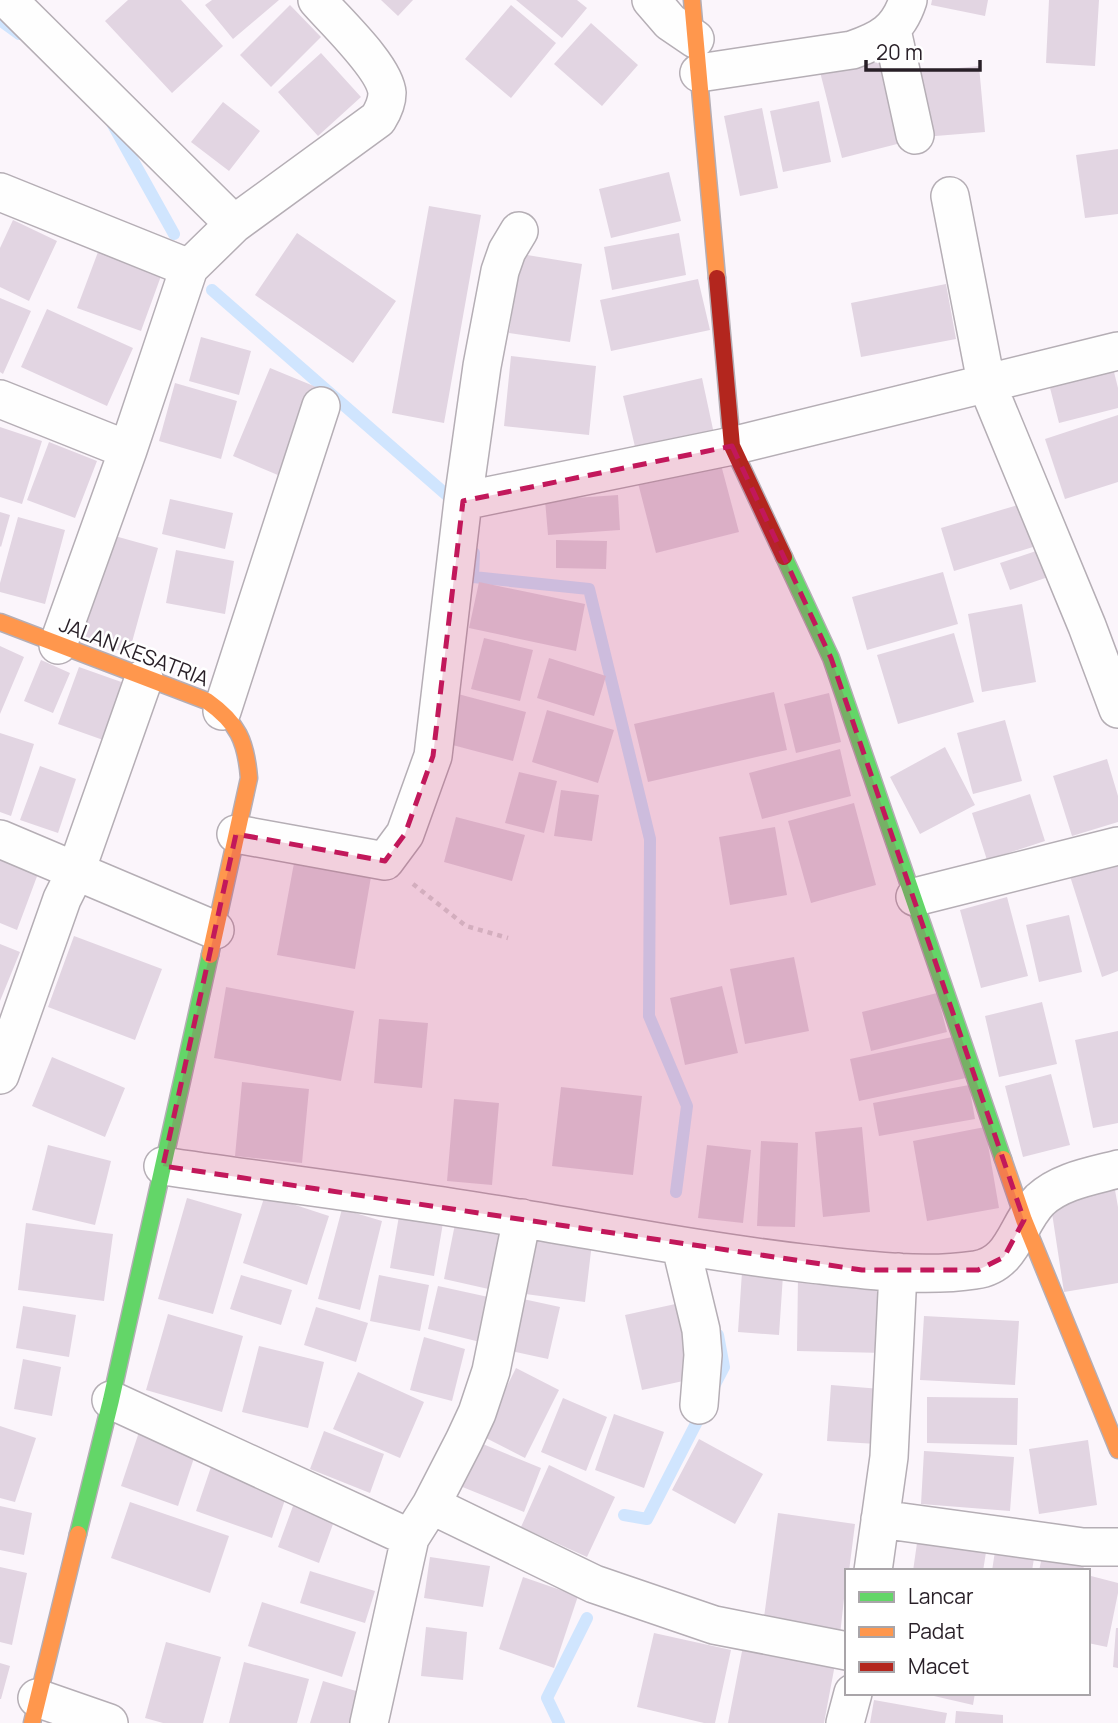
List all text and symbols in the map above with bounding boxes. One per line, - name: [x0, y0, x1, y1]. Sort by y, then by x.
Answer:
- scale bar: [866, 28, 980, 72]
- text: 20 m: [876, 38, 923, 66]
- street label: JALAN KESATRIA: [56, 610, 213, 692]
- legend: [845, 1569, 1090, 1695]
- text: Lancar: [908, 1582, 974, 1610]
- text: Padat: [908, 1617, 964, 1645]
- text: Macet: [908, 1652, 969, 1680]

